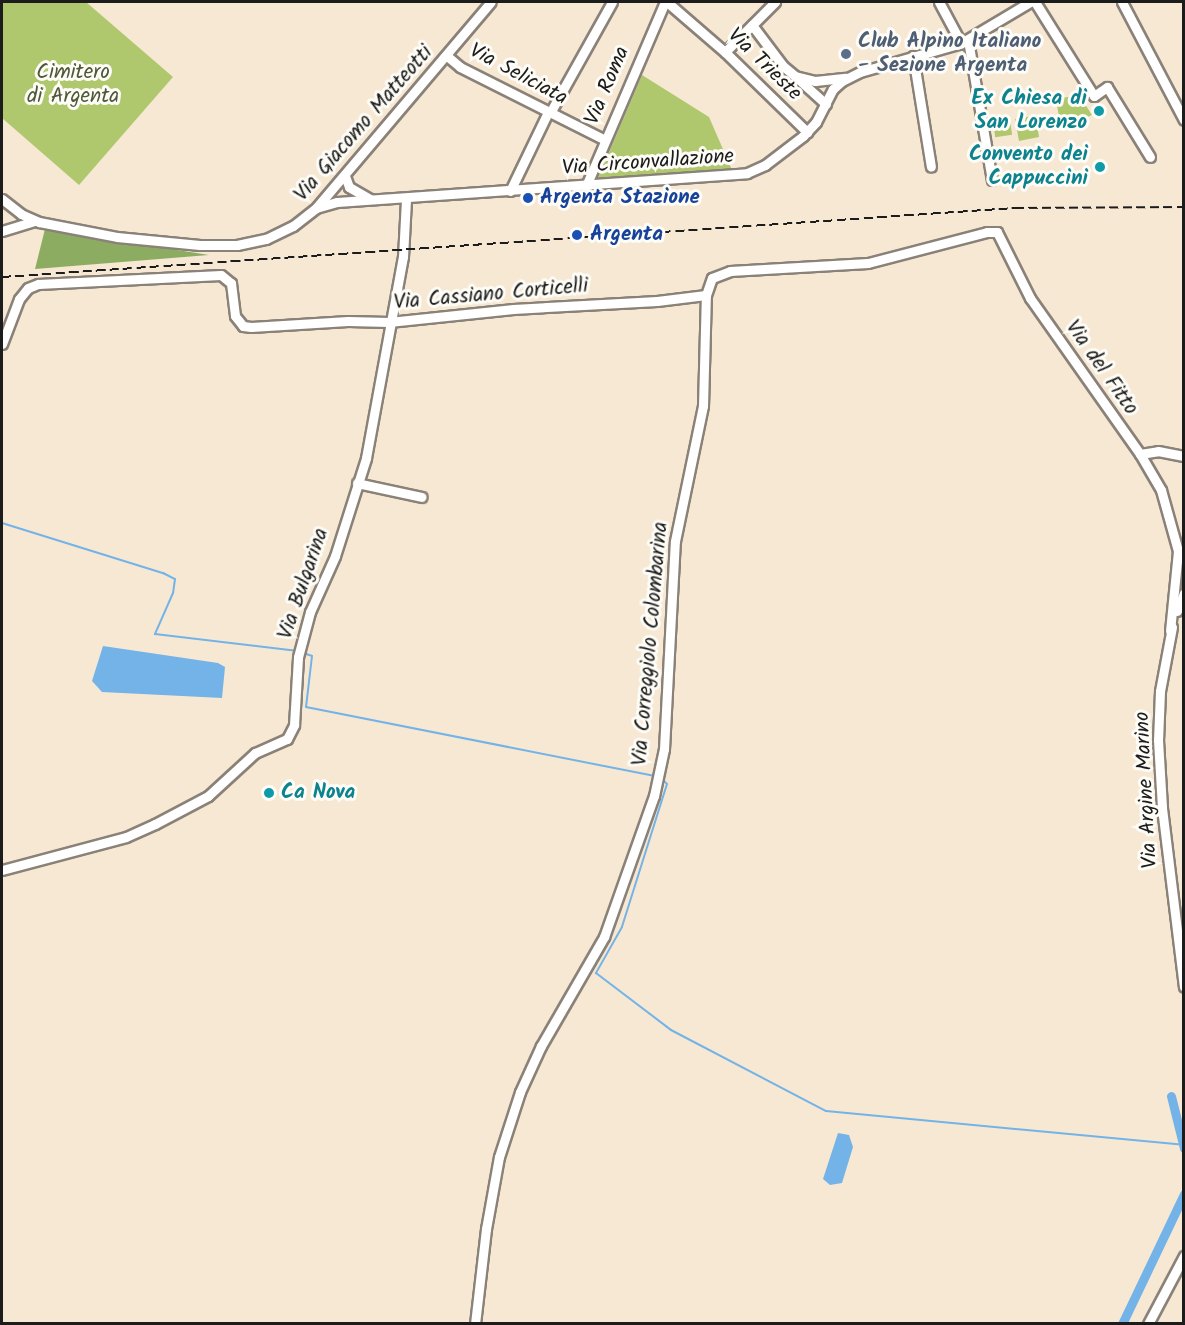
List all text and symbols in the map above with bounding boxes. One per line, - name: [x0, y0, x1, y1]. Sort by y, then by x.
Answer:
- street label: Via Trieste: [722, 23, 806, 107]
- place label: Club Alpino Italiano - Sezione Argenta: [858, 29, 1041, 79]
- street label: Via Seliciata: [465, 39, 571, 111]
- street label: Via Giacomo Matteotti: [289, 41, 439, 207]
- street label: Via Roma: [580, 43, 636, 129]
- marker: Club Alpino Italiano - Sezione Argenta: [839, 47, 853, 61]
- park label: Cimitero di Argenta: [27, 60, 119, 110]
- place label: Ex Chiesa di San Lorenzo: [972, 86, 1087, 136]
- marker: Ex Chiesa di San Lorenzo: [1092, 104, 1106, 118]
- place label: Convento dei Cappuccini: [969, 142, 1088, 192]
- street label: Via Circonvallazione: [561, 144, 735, 182]
- marker: Convento dei Cappuccini: [1093, 160, 1107, 174]
- place label: Argenta Stazione: [540, 185, 700, 211]
- marker: Argenta Stazione: [521, 191, 535, 205]
- place label: Argenta: [590, 222, 663, 248]
- marker: Argenta: [568, 226, 586, 244]
- street label: Via Cassiano Corticelli: [393, 274, 589, 316]
- street label: Via del Fitto: [1059, 316, 1143, 420]
- street label: Via Correggiolo Colombarina: [628, 521, 674, 767]
- street label: Via Bulgarina: [273, 525, 335, 643]
- street label: Via Argine Marino: [1130, 711, 1164, 869]
- place label: Ca Nova: [281, 780, 355, 806]
- marker: Ca Nova: [262, 786, 276, 800]

